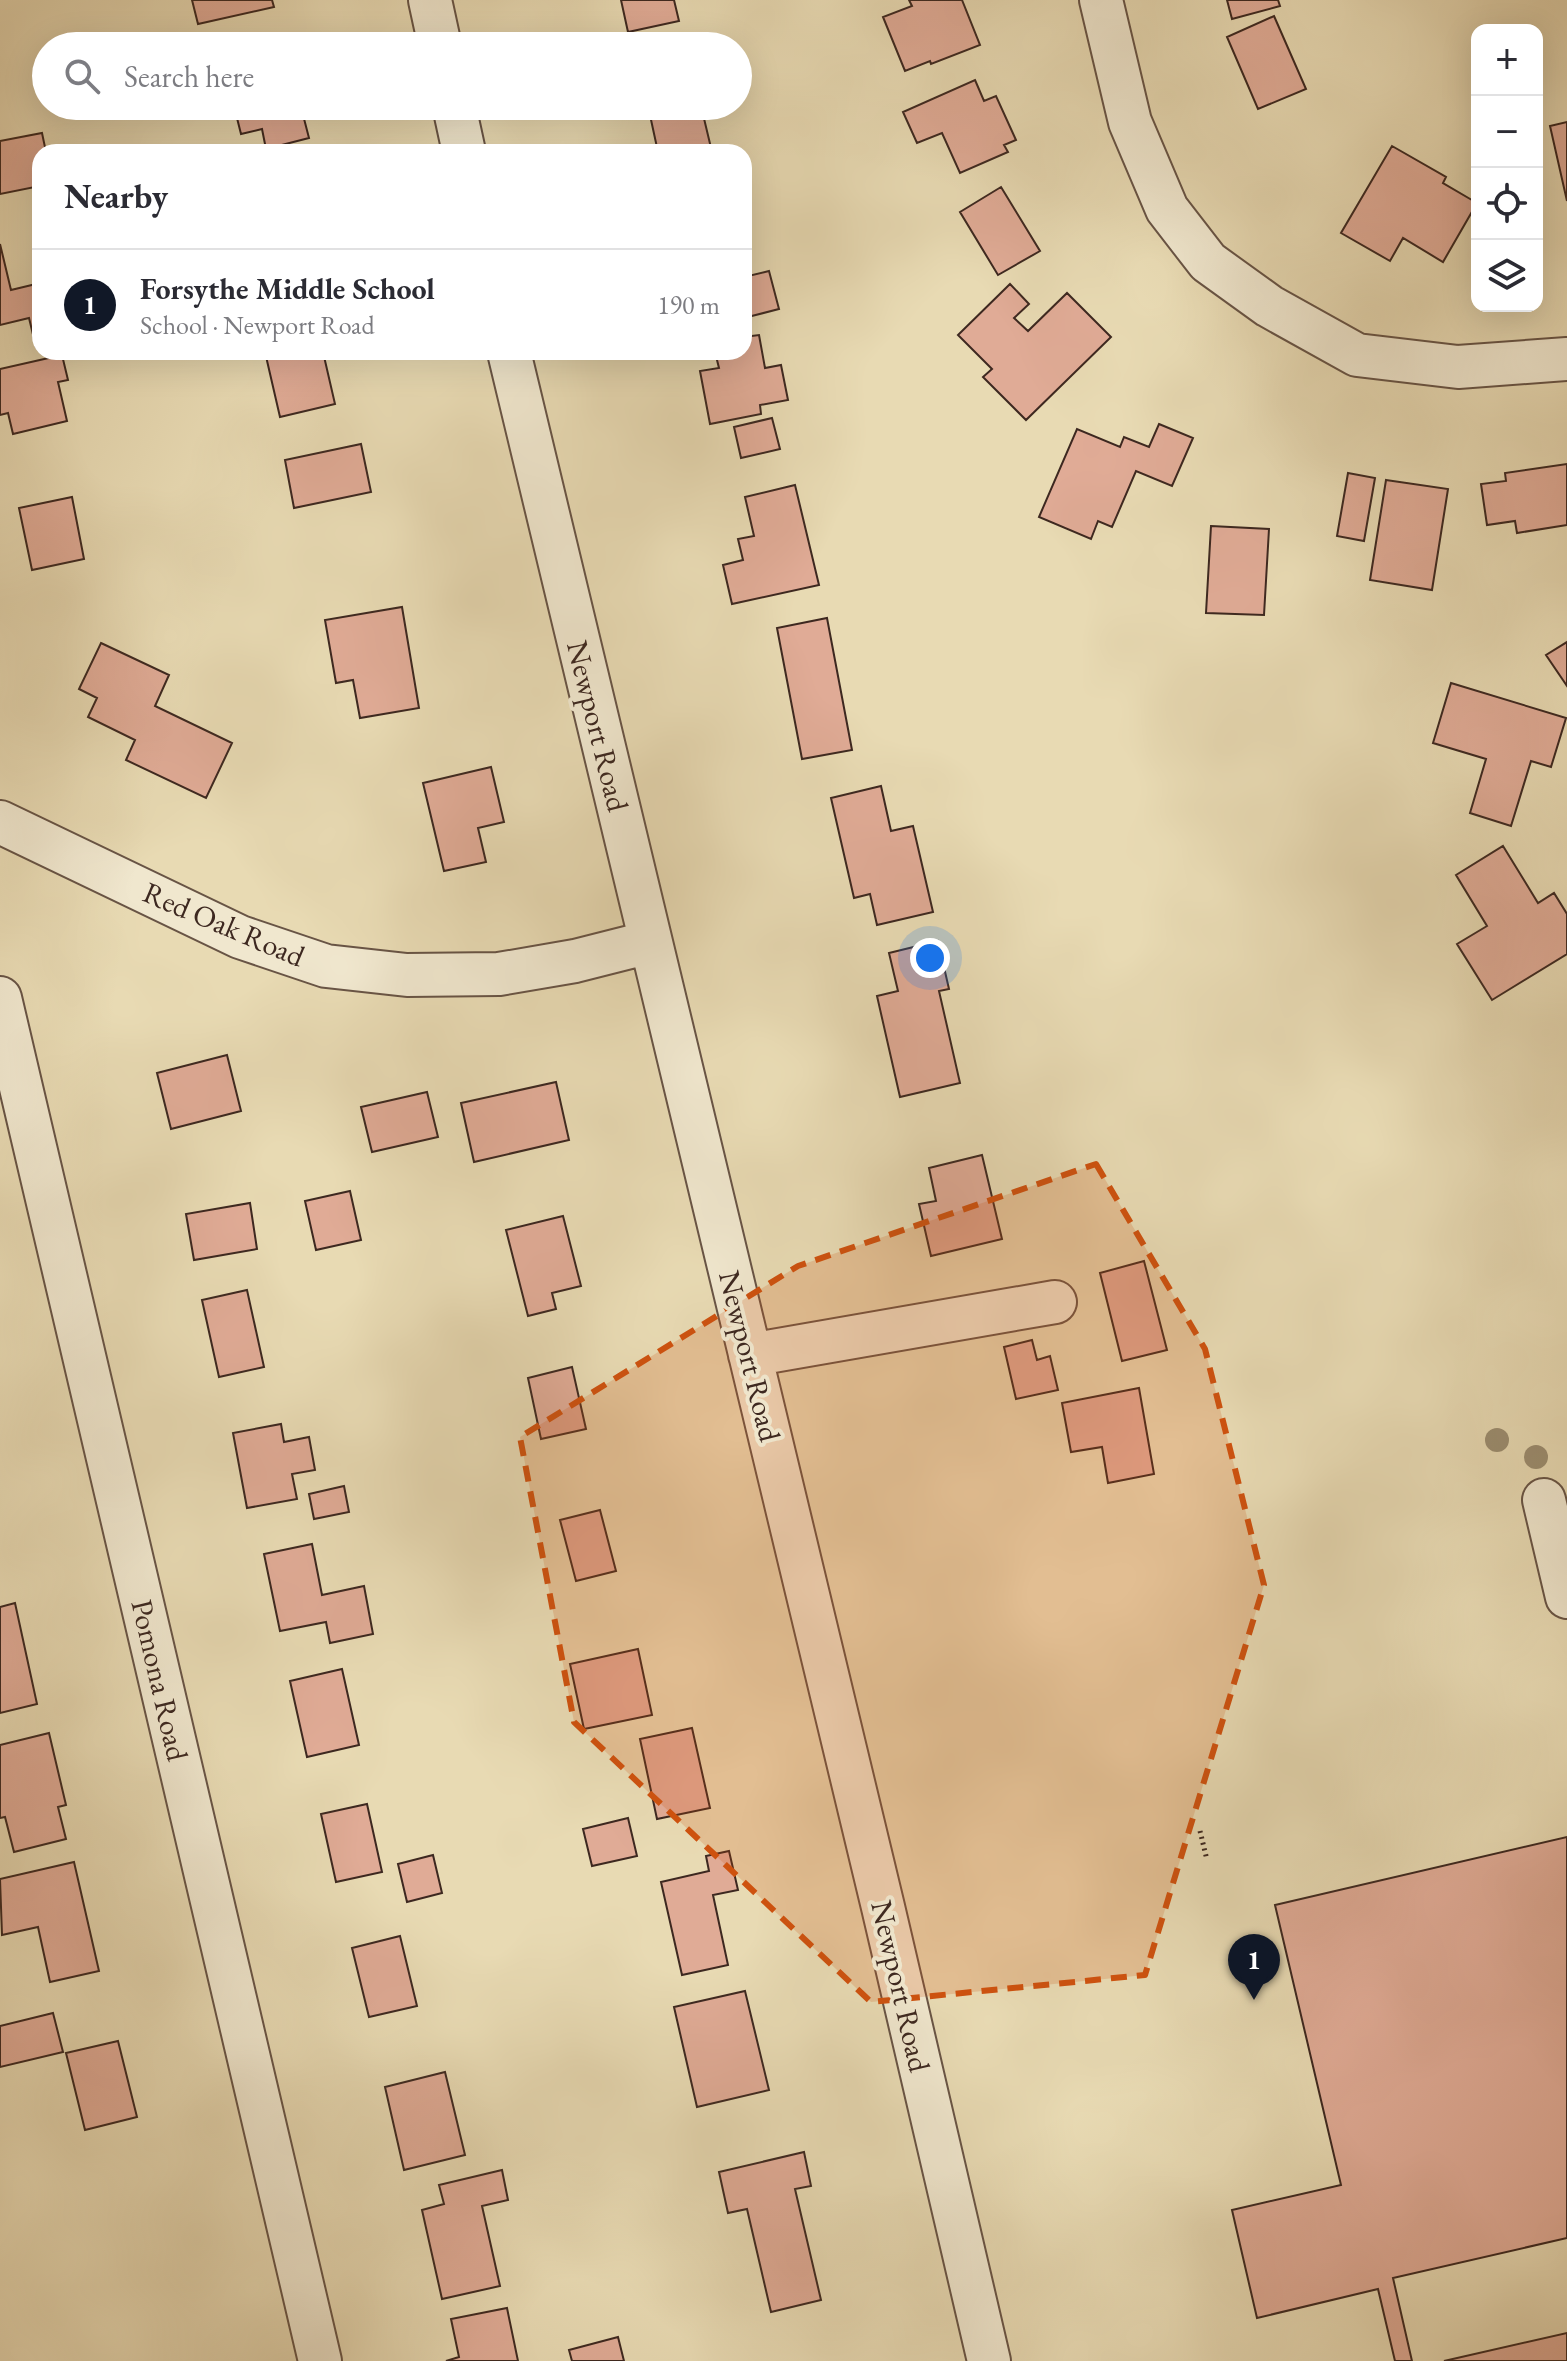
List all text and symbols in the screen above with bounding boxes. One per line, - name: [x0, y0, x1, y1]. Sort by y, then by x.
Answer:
- map controls: [1471, 24, 1543, 312]
- button: +: [1471, 24, 1543, 96]
- search box: [32, 32, 752, 120]
- icon: search: [60, 54, 104, 98]
- text: Search here: [124, 57, 254, 96]
- button: −: [1471, 96, 1543, 168]
- button: locate: [1471, 168, 1543, 240]
- text: Nearby: [64, 174, 168, 218]
- button: layers: [1471, 240, 1543, 312]
- text: Forsythe Middle School: [140, 269, 435, 308]
- text: 1: [83, 288, 97, 322]
- text: 190 m: [657, 288, 720, 322]
- text: School · Newport Road: [140, 308, 375, 342]
- street label: Newport Road: [558, 637, 638, 816]
- street label: Red Oak Road: [137, 873, 311, 976]
- your location: [910, 938, 950, 978]
- street label: Newport Road: [710, 1267, 790, 1446]
- street label: Pomona Road: [122, 1595, 198, 1765]
- street label: Newport Road: [862, 1897, 940, 2076]
- pin: 1: [1228, 1934, 1280, 2000]

